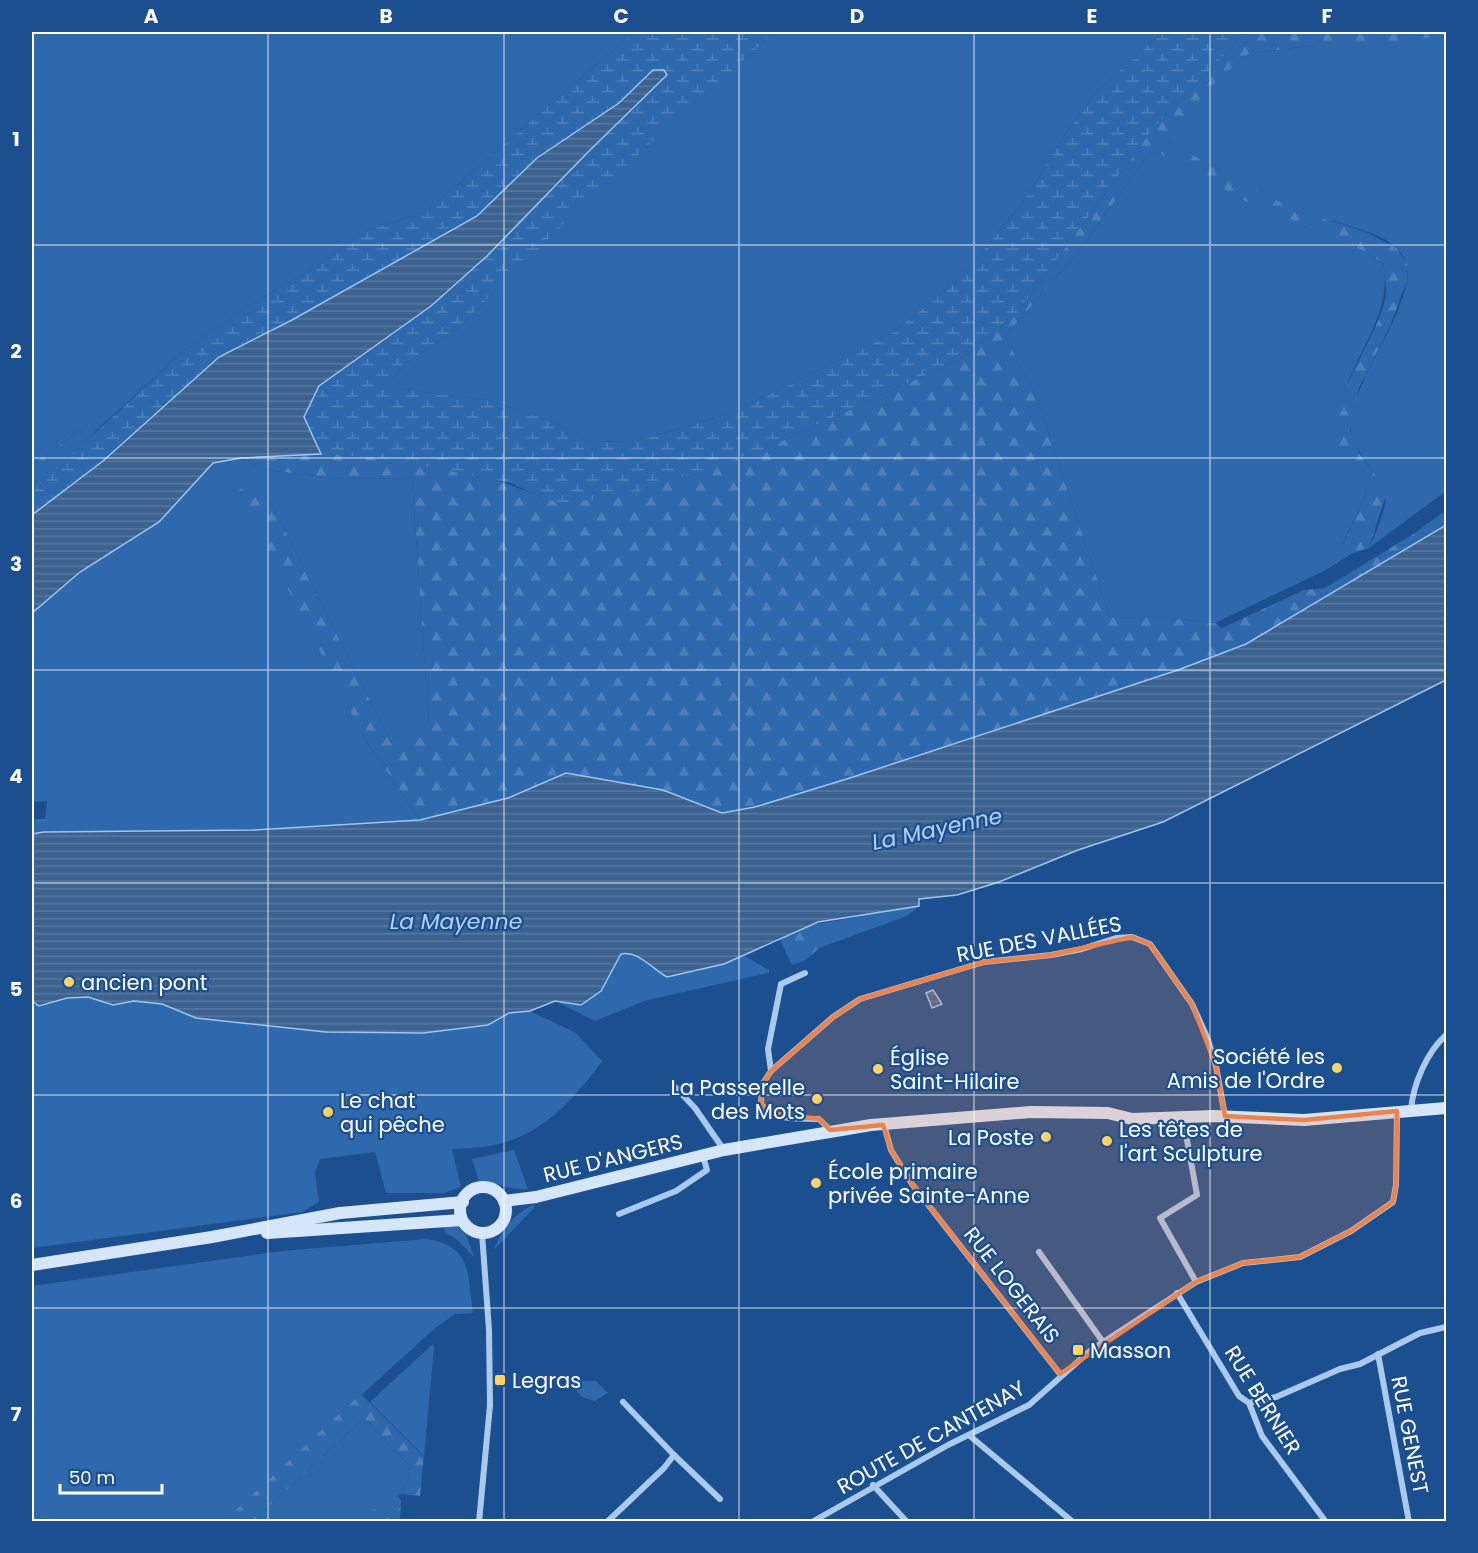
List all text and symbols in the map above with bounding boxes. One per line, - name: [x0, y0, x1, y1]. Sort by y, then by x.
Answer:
- text: A: [144, 2, 159, 30]
- text: B: [379, 2, 393, 30]
- text: C: [613, 2, 629, 30]
- text: D: [850, 2, 864, 30]
- text: E: [1087, 2, 1097, 30]
- text: F: [1322, 2, 1333, 30]
- text: 1: [12, 125, 20, 153]
- text: 2: [10, 337, 22, 365]
- text: 3: [10, 550, 22, 578]
- text: 4: [9, 762, 23, 790]
- water label: La Mayenne: [869, 800, 1005, 858]
- water label: La Mayenne: [390, 906, 522, 937]
- street label: RUE DES VALLÉES: [954, 909, 1124, 969]
- place label: ancien pont: [81, 968, 207, 997]
- text: 5: [10, 975, 23, 1003]
- marker: ancien pont: [62, 975, 76, 989]
- place label: Société les Amis de l'Ordre: [1167, 1042, 1325, 1095]
- place label: Église Saint-Hilaire: [890, 1043, 1019, 1096]
- marker: Société les Amis de l'Ordre: [1330, 1061, 1344, 1075]
- marker: Église Saint-Hilaire: [871, 1062, 885, 1076]
- place label: La Passerelle des Mots: [671, 1073, 805, 1126]
- place label: Le chat qui pêche: [340, 1086, 445, 1139]
- marker: La Passerelle des Mots: [810, 1092, 824, 1106]
- marker: Le chat qui pêche: [321, 1105, 335, 1119]
- place label: Les têtes de l'art Sculpture: [1119, 1115, 1263, 1168]
- place label: La Poste: [948, 1123, 1034, 1152]
- street label: RUE D'ANGERS: [540, 1127, 686, 1189]
- marker: La Poste: [1039, 1130, 1053, 1144]
- marker: Les têtes de l'art Sculpture: [1100, 1134, 1114, 1148]
- place label: École primaire privée Sainte-Anne: [828, 1157, 1030, 1210]
- marker: École primaire privée Sainte-Anne: [809, 1176, 823, 1190]
- text: 6: [10, 1187, 22, 1215]
- street label: RUE LOGERAIS: [957, 1221, 1067, 1349]
- place label: Masson: [1090, 1336, 1171, 1365]
- street label: RUE BERNIER: [1218, 1340, 1308, 1460]
- marker: Masson: [1071, 1343, 1085, 1357]
- place label: Legras: [512, 1366, 581, 1395]
- marker: Legras: [493, 1373, 507, 1387]
- street label: ROUTE DE CANTENAY: [832, 1373, 1030, 1501]
- street label: RUE GENEST: [1384, 1373, 1436, 1497]
- text: 7: [11, 1400, 22, 1428]
- scale bar: [60, 1457, 162, 1495]
- text: 50 m: [69, 1465, 115, 1490]

